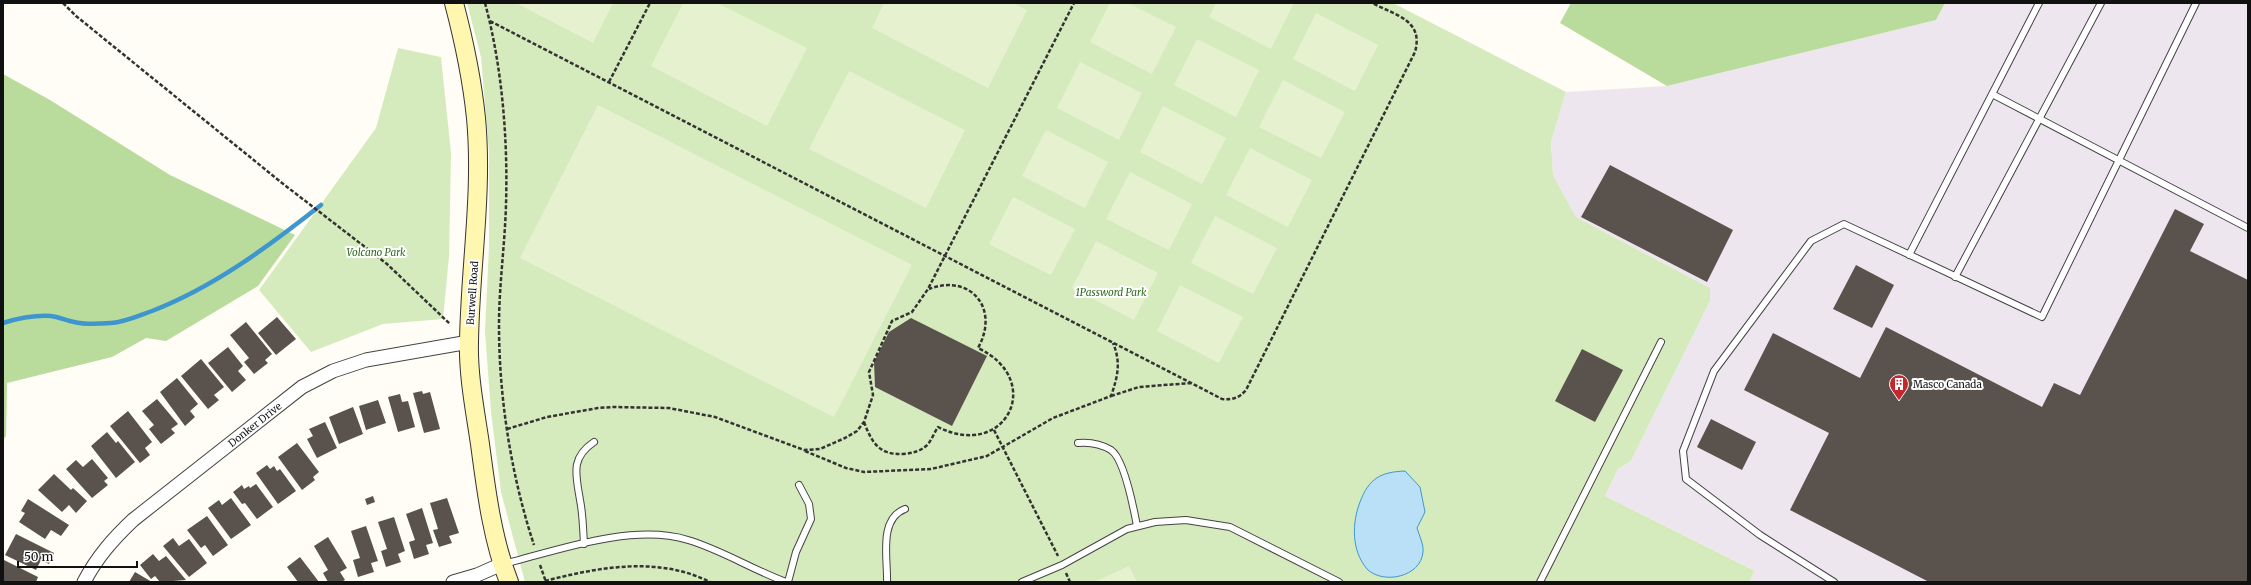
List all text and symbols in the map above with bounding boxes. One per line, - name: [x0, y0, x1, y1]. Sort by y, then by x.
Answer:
- park label: Volcano Park: [347, 246, 406, 259]
- street label: Burwell Road: [464, 261, 481, 325]
- park label: 1Password Park: [1076, 286, 1147, 299]
- building icon: Masco Canada: [1888, 373, 1910, 401]
- place label: Masco Canada: [1913, 378, 1982, 391]
- street label: Donker Drive: [225, 400, 284, 450]
- scale bar: [18, 543, 137, 569]
- text: 50 m: [24, 549, 53, 564]

